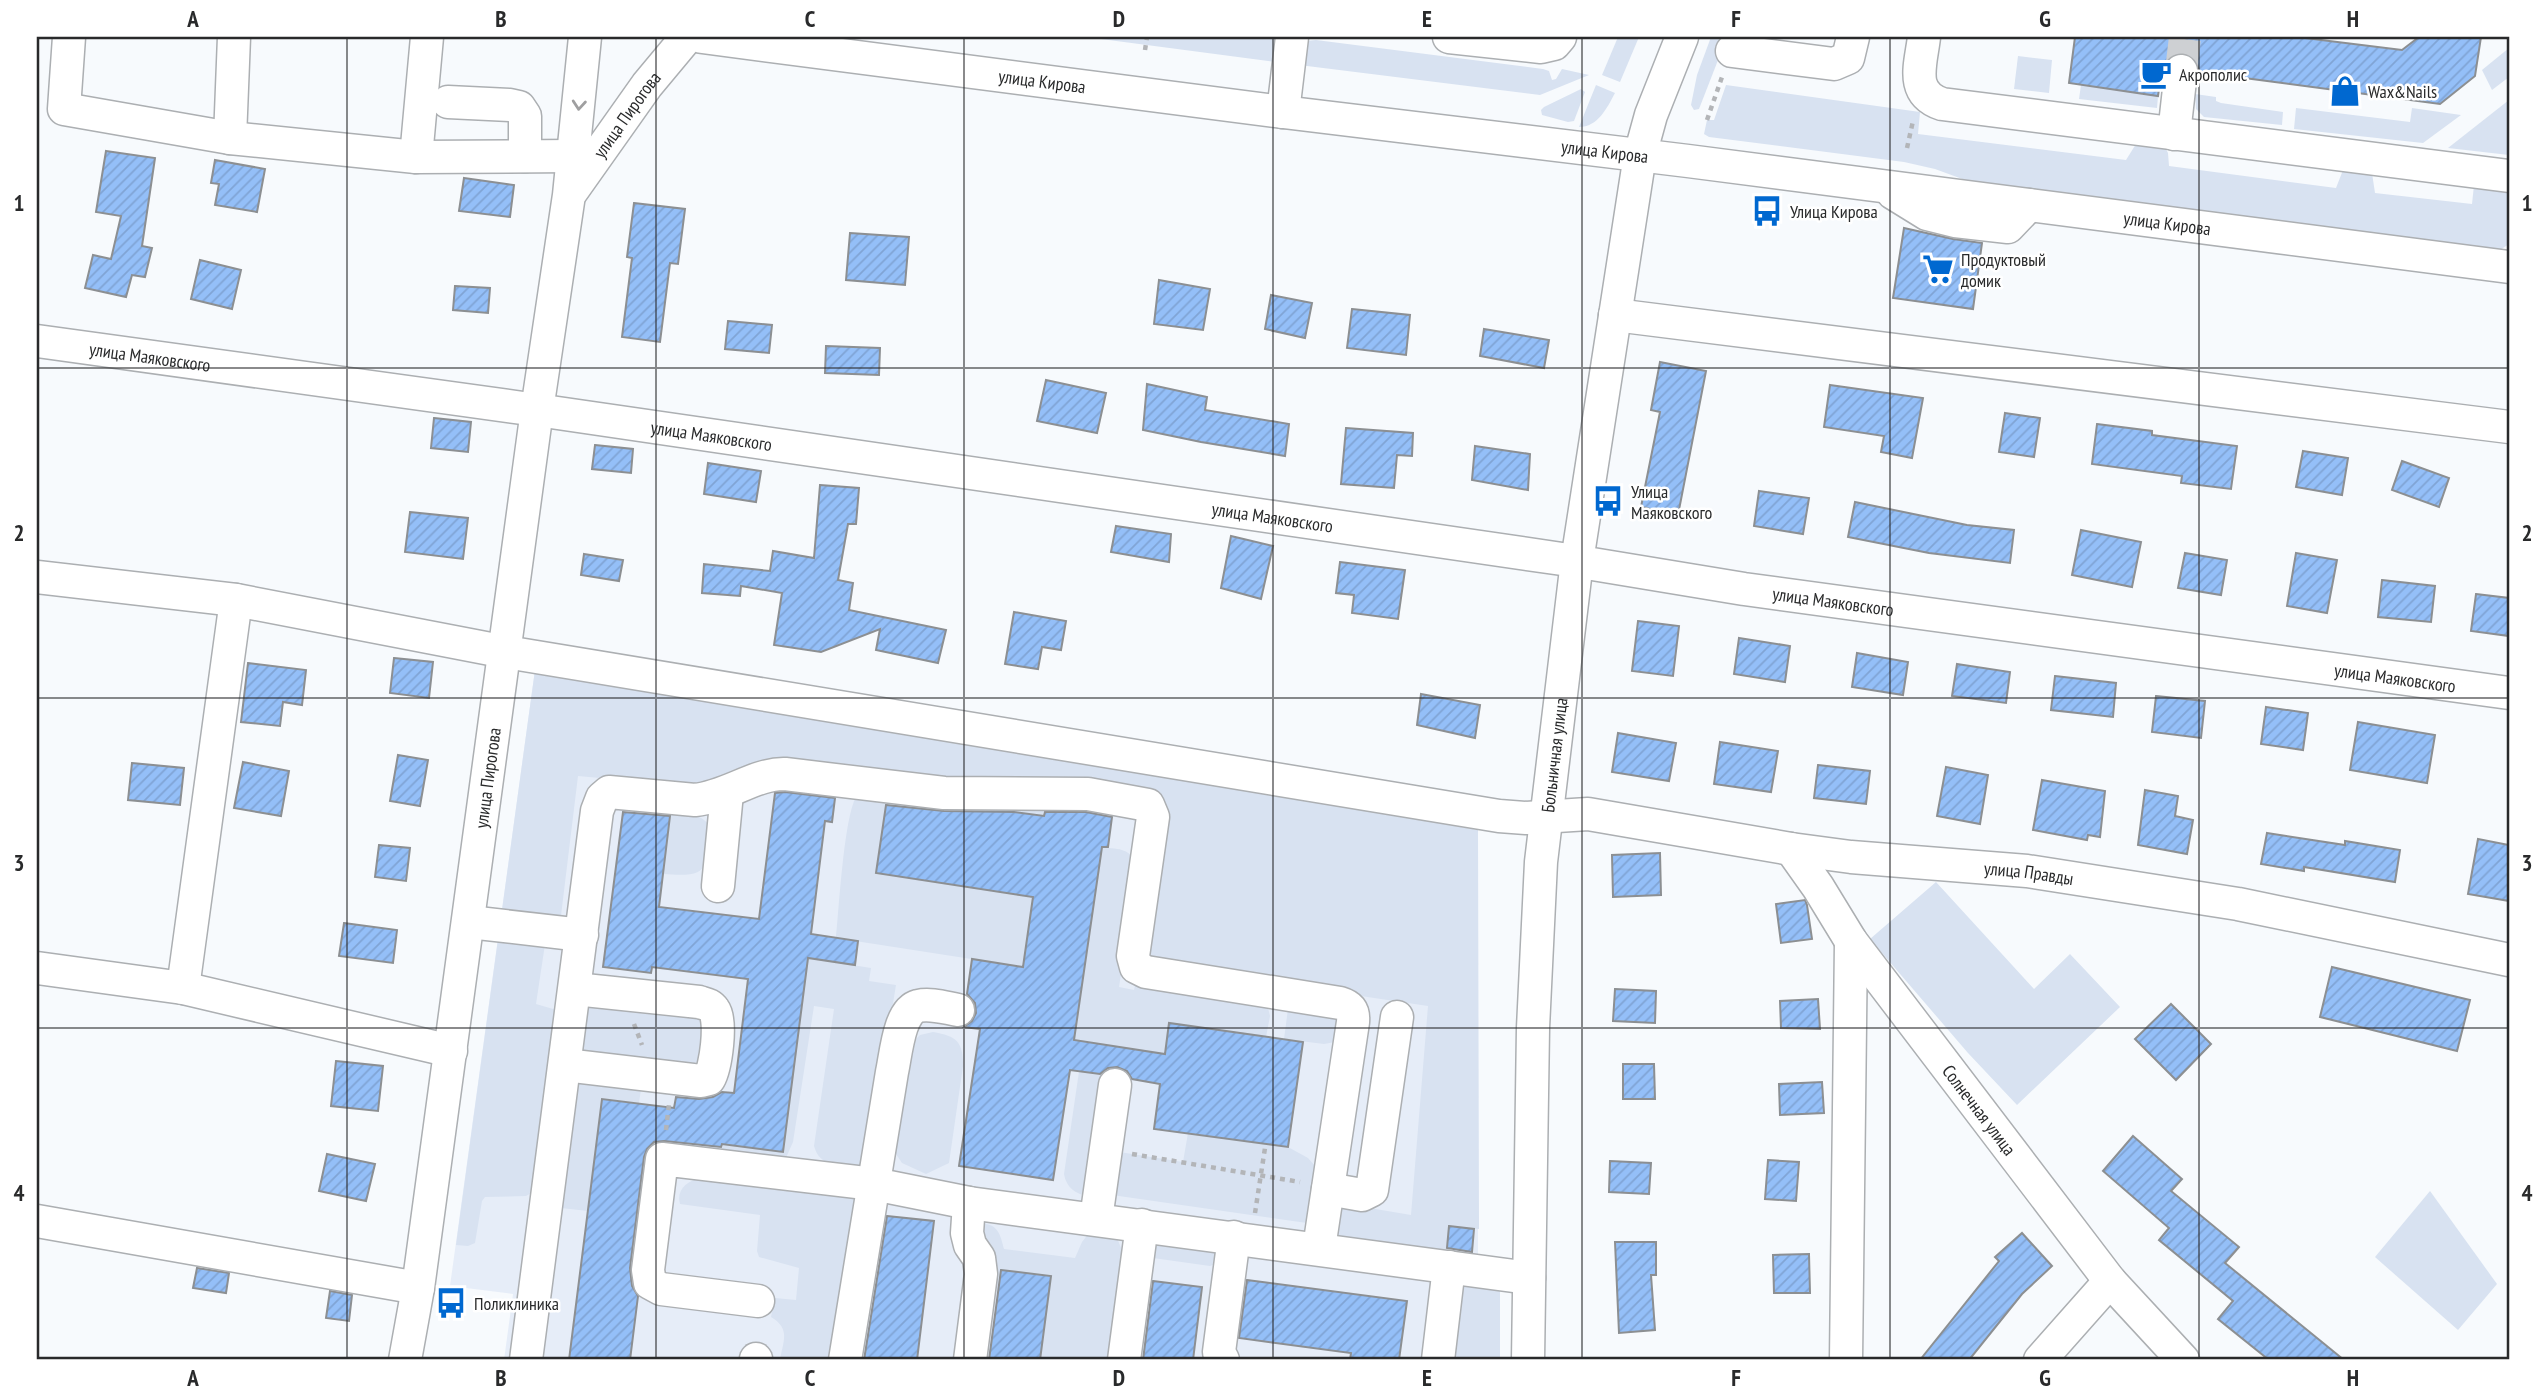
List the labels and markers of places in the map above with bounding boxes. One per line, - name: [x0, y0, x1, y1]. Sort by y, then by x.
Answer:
- cafe icon: Акрополис: [2139, 57, 2173, 91]
- place label: Акрополис: [2179, 63, 2248, 86]
- shop icon: Wax&Nails: [2328, 74, 2362, 108]
- place label: Wax&Nails: [2368, 80, 2437, 103]
- bus stop icon: Улица Кирова: [1750, 194, 1784, 228]
- place label: Улица Кирова: [1790, 200, 1878, 223]
- place label: Продуктовый домик: [1961, 248, 2046, 292]
- supermarket icon: Продуктовый домик: [1921, 252, 1955, 286]
- place label: Улица Маяковского: [1631, 480, 1713, 524]
- bus stop icon: Улица Маяковского: [1591, 484, 1625, 518]
- bus stop icon: Поликлиника: [434, 1286, 468, 1320]
- place label: Поликлиника: [474, 1292, 559, 1315]

